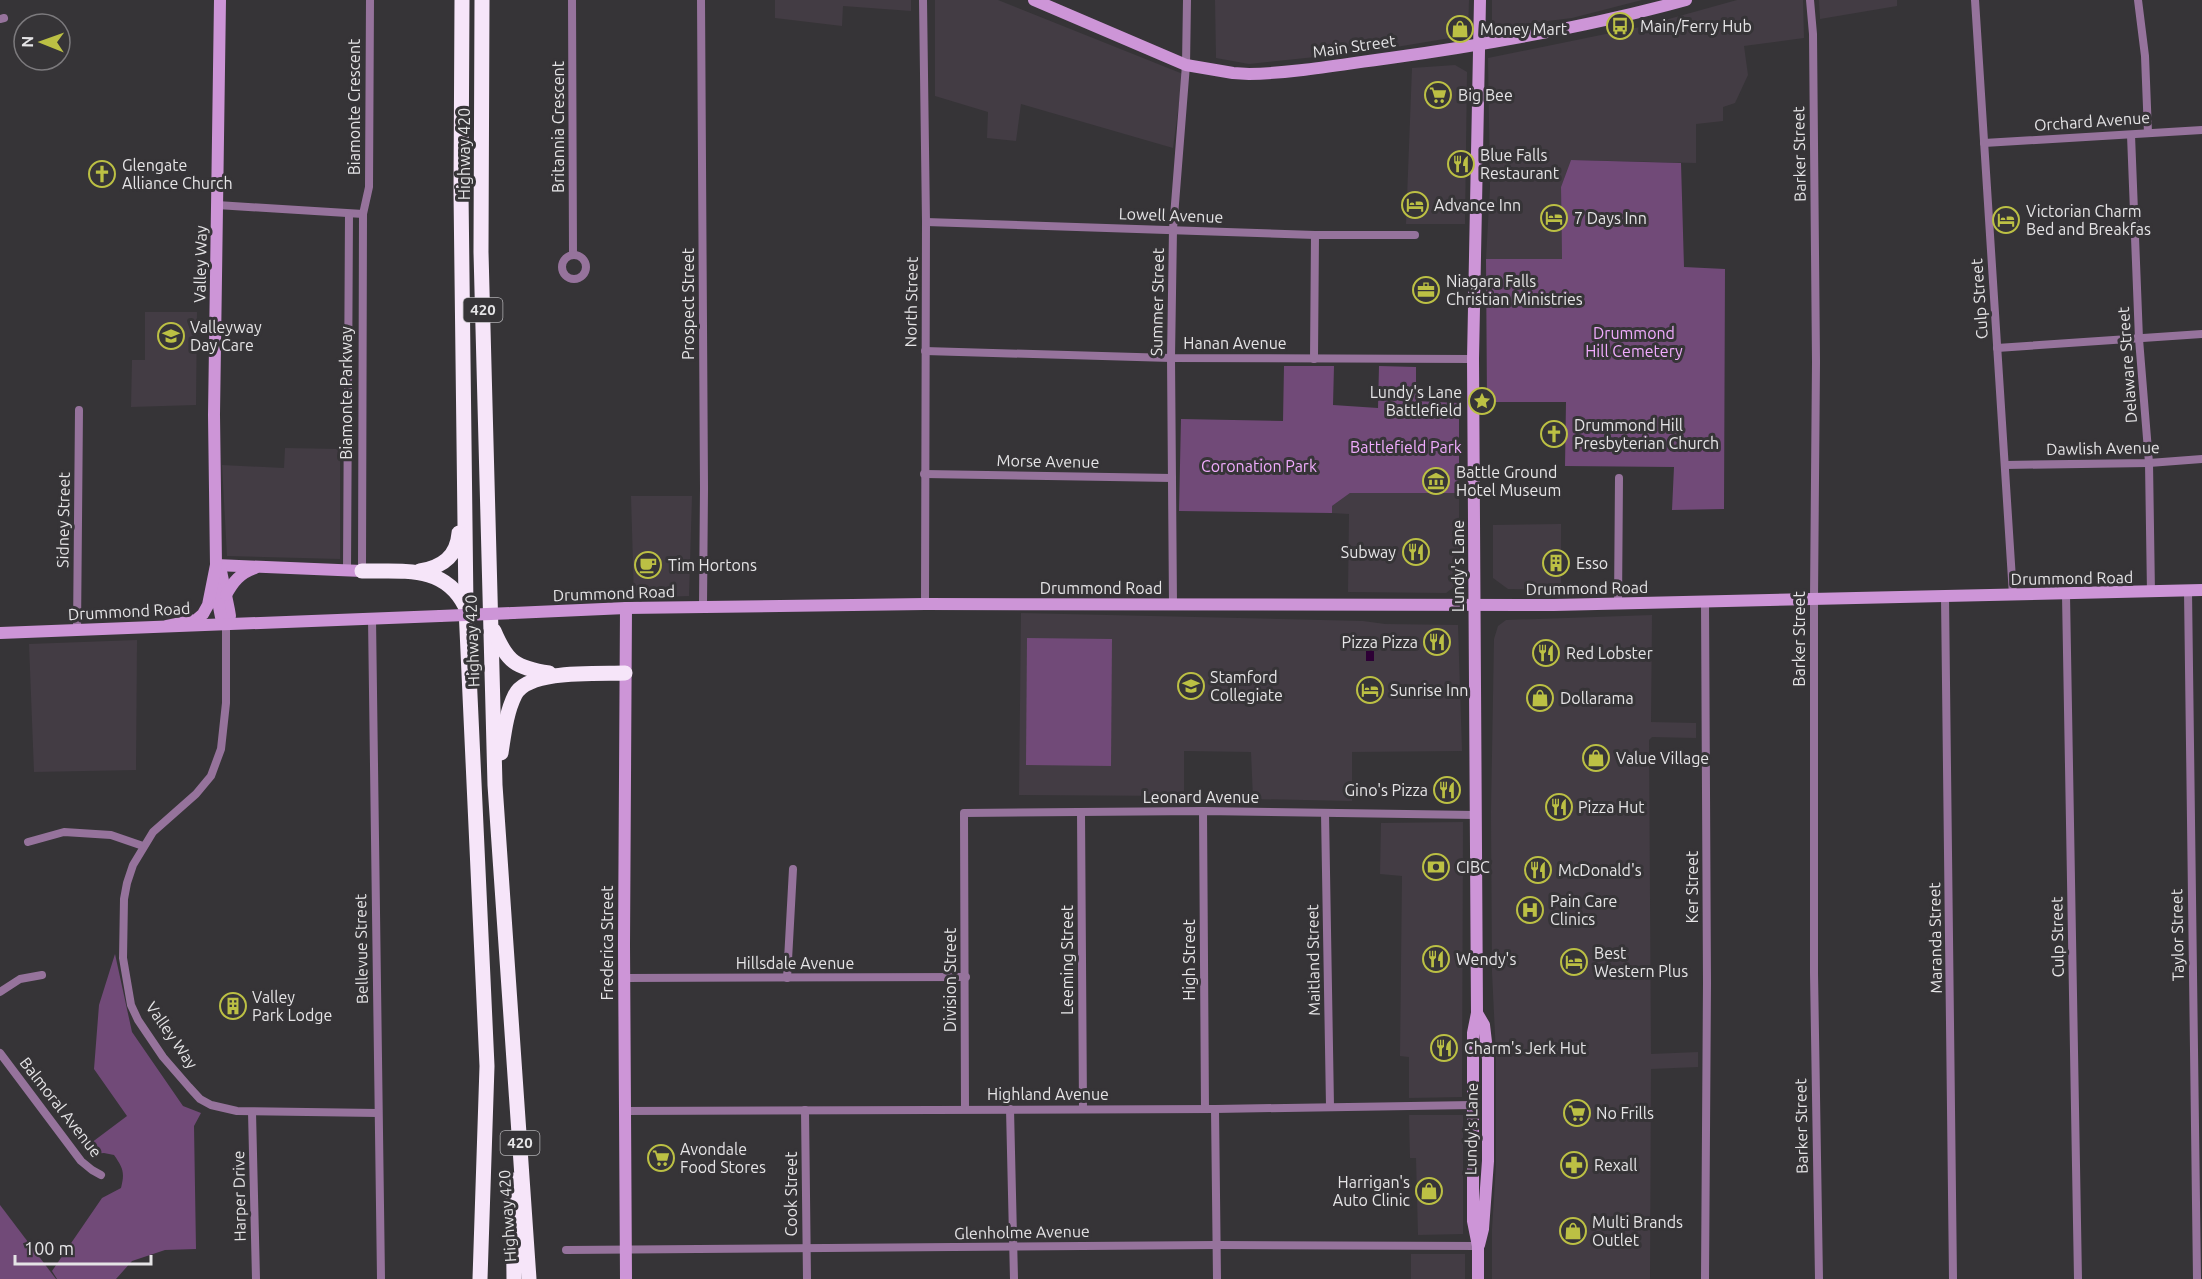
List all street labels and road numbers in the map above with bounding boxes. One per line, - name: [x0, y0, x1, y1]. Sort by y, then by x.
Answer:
- street label: Main Street: [1311, 31, 1397, 61]
- street label: Biamonte Crescent: [345, 38, 363, 175]
- street label: Britannia Crescent: [549, 60, 567, 193]
- street label: Barker Street: [1789, 105, 1809, 202]
- street label: Highway 420: [455, 108, 473, 200]
- street label: Orchard Avenue: [2033, 108, 2151, 134]
- street label: Lowell Avenue: [1118, 204, 1224, 226]
- street label: Valley Way: [190, 225, 210, 303]
- street label: Prospect Street: [679, 247, 697, 360]
- street label: Summer Street: [1147, 247, 1167, 356]
- street label: North Street: [901, 256, 921, 347]
- street label: Culp Street: [1967, 257, 1991, 340]
- road number: 420: [464, 298, 502, 322]
- street label: Delaware Street: [2114, 306, 2140, 424]
- street label: Biamonte Parkway: [337, 326, 355, 460]
- street label: Hanan Avenue: [1183, 334, 1287, 352]
- street label: Dawlish Avenue: [2046, 438, 2160, 458]
- street label: Morse Avenue: [997, 451, 1099, 471]
- street label: Sidney Street: [53, 471, 73, 568]
- street label: Lundy's Lane: [1449, 520, 1467, 612]
- street label: Drummond Road: [2011, 568, 2133, 588]
- street label: Drummond Road: [1526, 578, 1648, 598]
- street label: Drummond Road: [1040, 579, 1162, 597]
- street label: Drummond Road: [552, 582, 676, 604]
- street label: Barker Street: [1790, 591, 1808, 687]
- street label: Highway 420: [461, 595, 483, 687]
- street label: Drummond Road: [67, 599, 191, 623]
- street label: Leonard Avenue: [1143, 788, 1259, 806]
- street label: Ker Street: [1683, 850, 1701, 923]
- street label: Maranda Street: [1925, 881, 1945, 994]
- street label: Frederica Street: [598, 885, 616, 1001]
- street label: Taylor Street: [2167, 888, 2187, 981]
- street label: Bellevue Street: [351, 893, 371, 1004]
- street label: Culp Street: [2047, 896, 2067, 978]
- street label: Maitland Street: [1303, 903, 1323, 1016]
- street label: Leeming Street: [1058, 904, 1076, 1015]
- street label: High Street: [1180, 918, 1198, 1001]
- street label: Division Street: [941, 927, 959, 1032]
- street label: Hillsdale Avenue: [736, 954, 854, 972]
- street label: Valley Way: [143, 998, 202, 1072]
- street label: Balmoral Avenue: [16, 1053, 106, 1161]
- street label: Barker Street: [1791, 1077, 1811, 1174]
- street label: Lundy's Lane: [1461, 1083, 1481, 1175]
- street label: Highland Avenue: [987, 1085, 1109, 1103]
- road number: 420: [500, 1131, 540, 1155]
- street label: Harper Drive: [229, 1150, 249, 1242]
- street label: Cook Street: [782, 1151, 800, 1236]
- street label: Highway 420: [495, 1169, 519, 1263]
- street label: Glenholme Avenue: [954, 1222, 1090, 1242]

